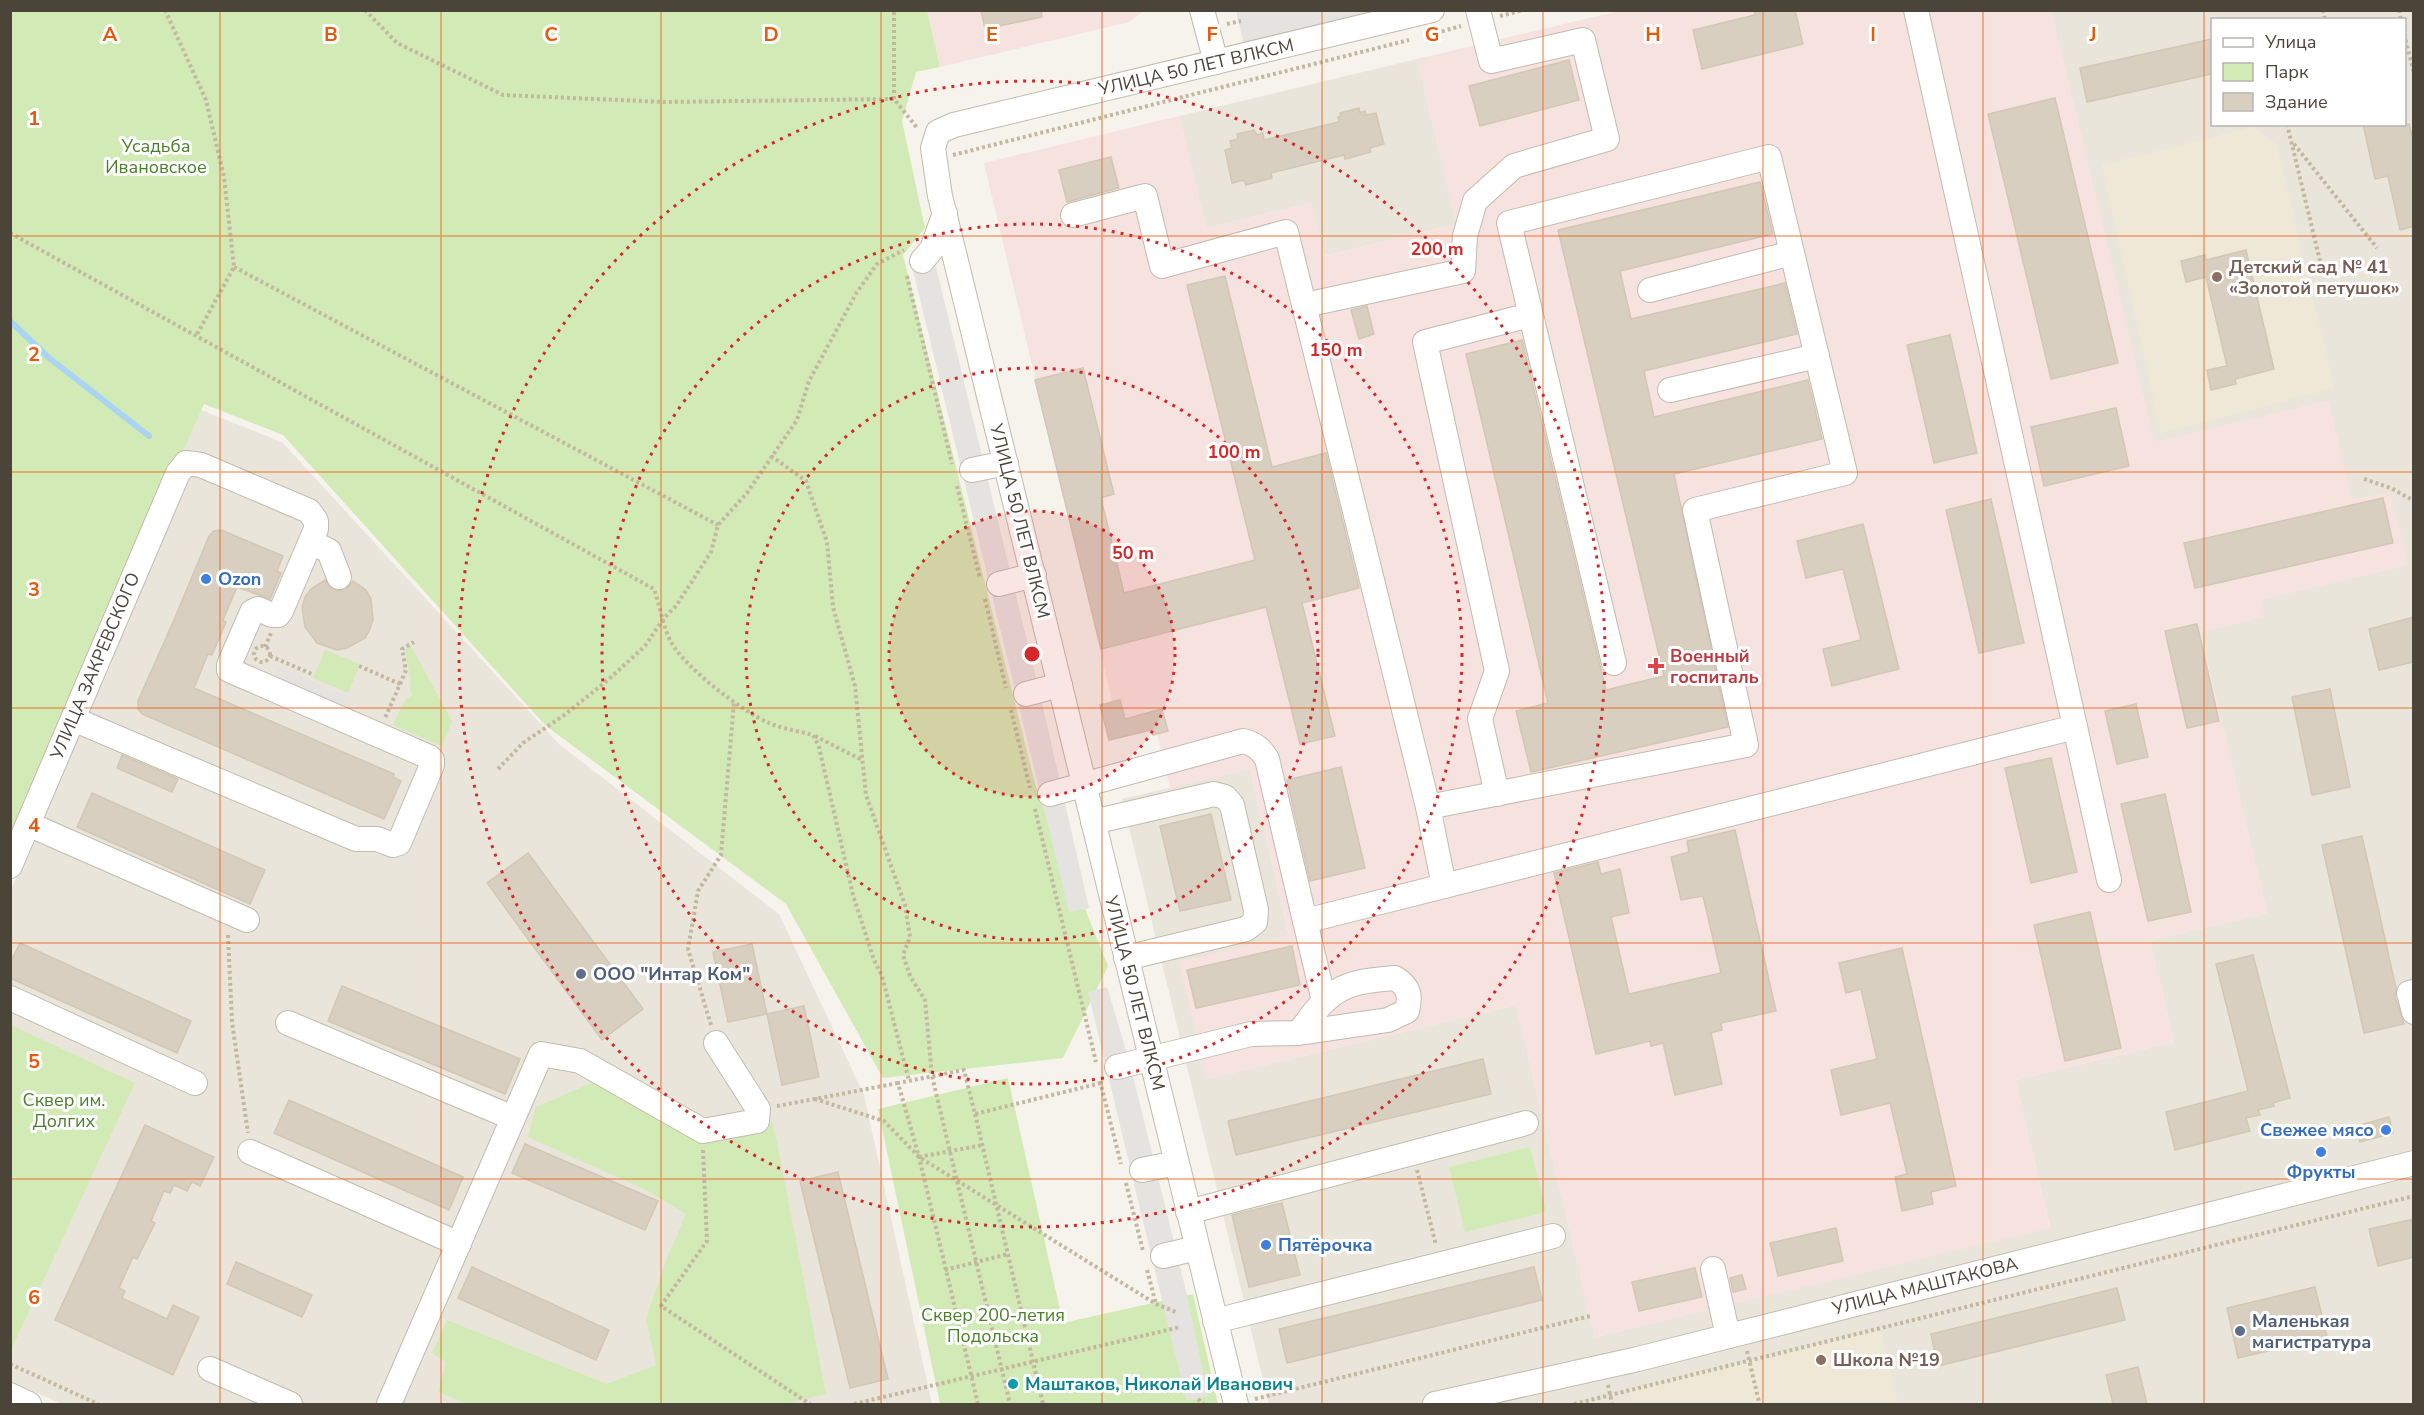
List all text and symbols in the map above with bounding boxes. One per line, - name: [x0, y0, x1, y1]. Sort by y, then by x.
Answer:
- legend: [2211, 18, 2406, 126]
- text: A: [103, 21, 118, 48]
- text: B: [324, 21, 338, 48]
- text: C: [544, 21, 558, 48]
- text: D: [763, 21, 779, 48]
- text: E: [986, 21, 998, 48]
- text: F: [1206, 21, 1218, 48]
- text: G: [1425, 21, 1439, 48]
- text: H: [1645, 21, 1661, 48]
- text: I: [1870, 21, 1876, 48]
- text: J: [2088, 21, 2097, 48]
- text: Улица: [2264, 30, 2316, 54]
- street label: УЛИЦА 50 ЛЕТ ВЛКСМ: [1095, 33, 1296, 101]
- text: Парк: [2265, 60, 2309, 84]
- text: Здание: [2265, 90, 2328, 114]
- text: 1: [28, 105, 40, 132]
- park label: Усадьба Ивановское: [105, 134, 207, 179]
- text: 200 m: [1410, 237, 1464, 261]
- place label: Детский сад № 41 «Золотой петушок»: [2229, 255, 2400, 300]
- marker: Детский сад № 41 «Золотой петушок»: [2210, 270, 2224, 284]
- text: 150 m: [1309, 338, 1363, 362]
- text: 2: [28, 341, 40, 368]
- street label: УЛИЦА 50 ЛЕТ ВЛКСМ: [984, 420, 1056, 621]
- text: 100 m: [1207, 440, 1261, 464]
- text: 50 m: [1112, 541, 1154, 565]
- place label: Ozon: [218, 567, 261, 591]
- street label: УЛИЦА ЗАКРЕВСКОГО: [44, 569, 145, 764]
- marker: Ozon: [199, 572, 213, 586]
- text: 3: [28, 576, 40, 603]
- centre of rings: [1022, 644, 1042, 664]
- place label: Военный госпиталь: [1670, 644, 1759, 689]
- marker: Военный госпиталь: [1647, 657, 1665, 675]
- text: 4: [28, 812, 40, 839]
- street label: УЛИЦА 50 ЛЕТ ВЛКСМ: [1099, 892, 1171, 1093]
- place label: ООО "Интар Ком": [593, 962, 750, 986]
- marker: ООО "Интар Ком": [574, 967, 588, 981]
- text: 5: [28, 1048, 40, 1075]
- park label: Сквер им. Долгих: [23, 1088, 105, 1133]
- place label: Свежее мясо: [2260, 1118, 2374, 1142]
- marker: Свежее мясо: [2379, 1123, 2393, 1137]
- marker: Фрукты: [2314, 1145, 2328, 1159]
- place label: Фрукты: [2286, 1160, 2356, 1184]
- place label: Пятёрочка: [1278, 1233, 1373, 1257]
- marker: Пятёрочка: [1259, 1238, 1273, 1252]
- street label: УЛИЦА МАШТАКОВА: [1829, 1251, 2020, 1321]
- text: 6: [28, 1284, 40, 1311]
- park label: Сквер 200-летия Подольска: [921, 1303, 1065, 1348]
- place label: Маленькая магистратура: [2252, 1309, 2371, 1354]
- marker: Маленькая магистратура: [2233, 1324, 2247, 1338]
- place label: Школа №19: [1833, 1348, 1940, 1372]
- marker: Школа №19: [1814, 1353, 1828, 1367]
- place label: Маштаков, Николай Иванович: [1025, 1372, 1293, 1396]
- marker: Маштаков, Николай Иванович: [1006, 1377, 1020, 1391]

